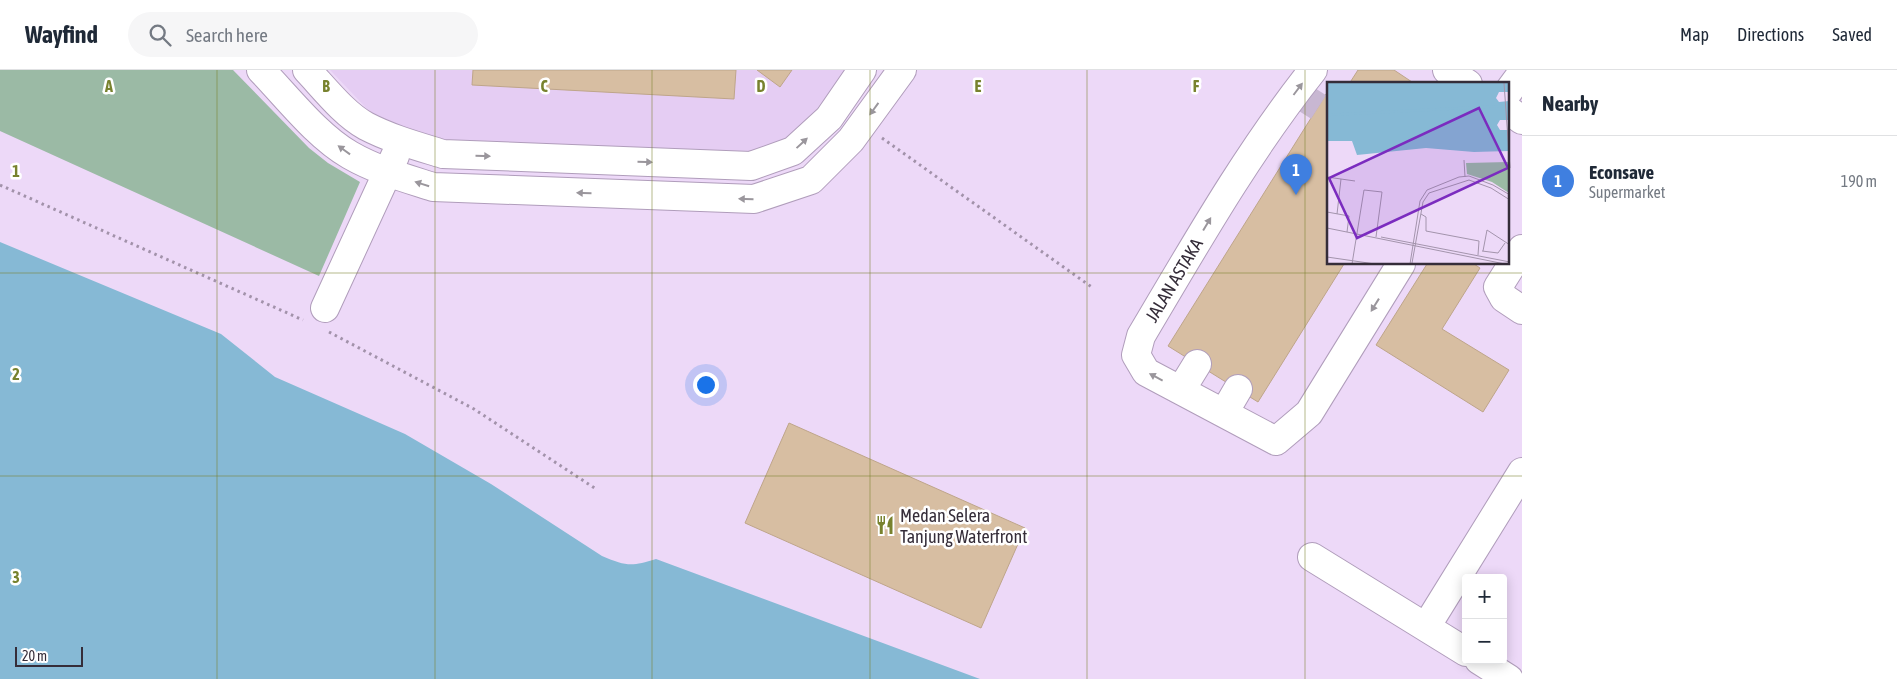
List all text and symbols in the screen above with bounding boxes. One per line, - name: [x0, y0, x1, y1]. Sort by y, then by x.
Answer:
- search box: [128, 12, 478, 57]
- text: Wayfind: [25, 21, 98, 48]
- icon: search: [146, 21, 174, 49]
- text: Search here: [186, 24, 268, 46]
- text: Map: [1680, 24, 1709, 45]
- text: Directions: [1737, 24, 1804, 45]
- text: Saved: [1832, 24, 1872, 45]
- text: A: [104, 77, 113, 95]
- text: B: [322, 77, 330, 95]
- text: C: [540, 77, 548, 95]
- text: D: [757, 77, 766, 95]
- text: E: [975, 77, 982, 95]
- text: F: [1193, 77, 1200, 95]
- inset map: [1327, 82, 1510, 265]
- one-way arrow: [1292, 83, 1303, 96]
- text: Nearby: [1542, 91, 1598, 115]
- one-way arrow: [869, 103, 879, 116]
- one-way arrow: [796, 137, 808, 149]
- one-way arrow: [338, 145, 351, 156]
- one-way arrow: [475, 152, 491, 160]
- pin: 1: [1280, 154, 1312, 195]
- one-way arrow: [638, 158, 654, 166]
- text: Econsave: [1589, 161, 1654, 183]
- text: 1: [12, 162, 20, 180]
- text: 1: [1554, 172, 1562, 190]
- text: 190 m: [1841, 172, 1877, 190]
- one-way arrow: [414, 179, 429, 187]
- text: Supermarket: [1589, 183, 1665, 201]
- one-way arrow: [576, 189, 592, 197]
- one-way arrow: [738, 194, 754, 202]
- one-way arrow: [1202, 217, 1211, 231]
- street label: JALAN ASTAKA: [1141, 234, 1207, 325]
- one-way arrow: [1370, 299, 1380, 312]
- text: 2: [12, 365, 20, 383]
- your location: [693, 372, 719, 398]
- one-way arrow: [1149, 372, 1162, 381]
- place label: Medan Selera Tanjung Waterfront: [900, 505, 1027, 547]
- restaurant icon: Medan Selera Tanjung Waterfront: [874, 514, 896, 536]
- text: 3: [12, 568, 20, 586]
- map controls: [1462, 574, 1507, 664]
- button: +: [1462, 574, 1507, 619]
- button: −: [1462, 619, 1507, 664]
- scale bar: [15, 644, 82, 667]
- text: 20 m: [22, 648, 47, 664]

